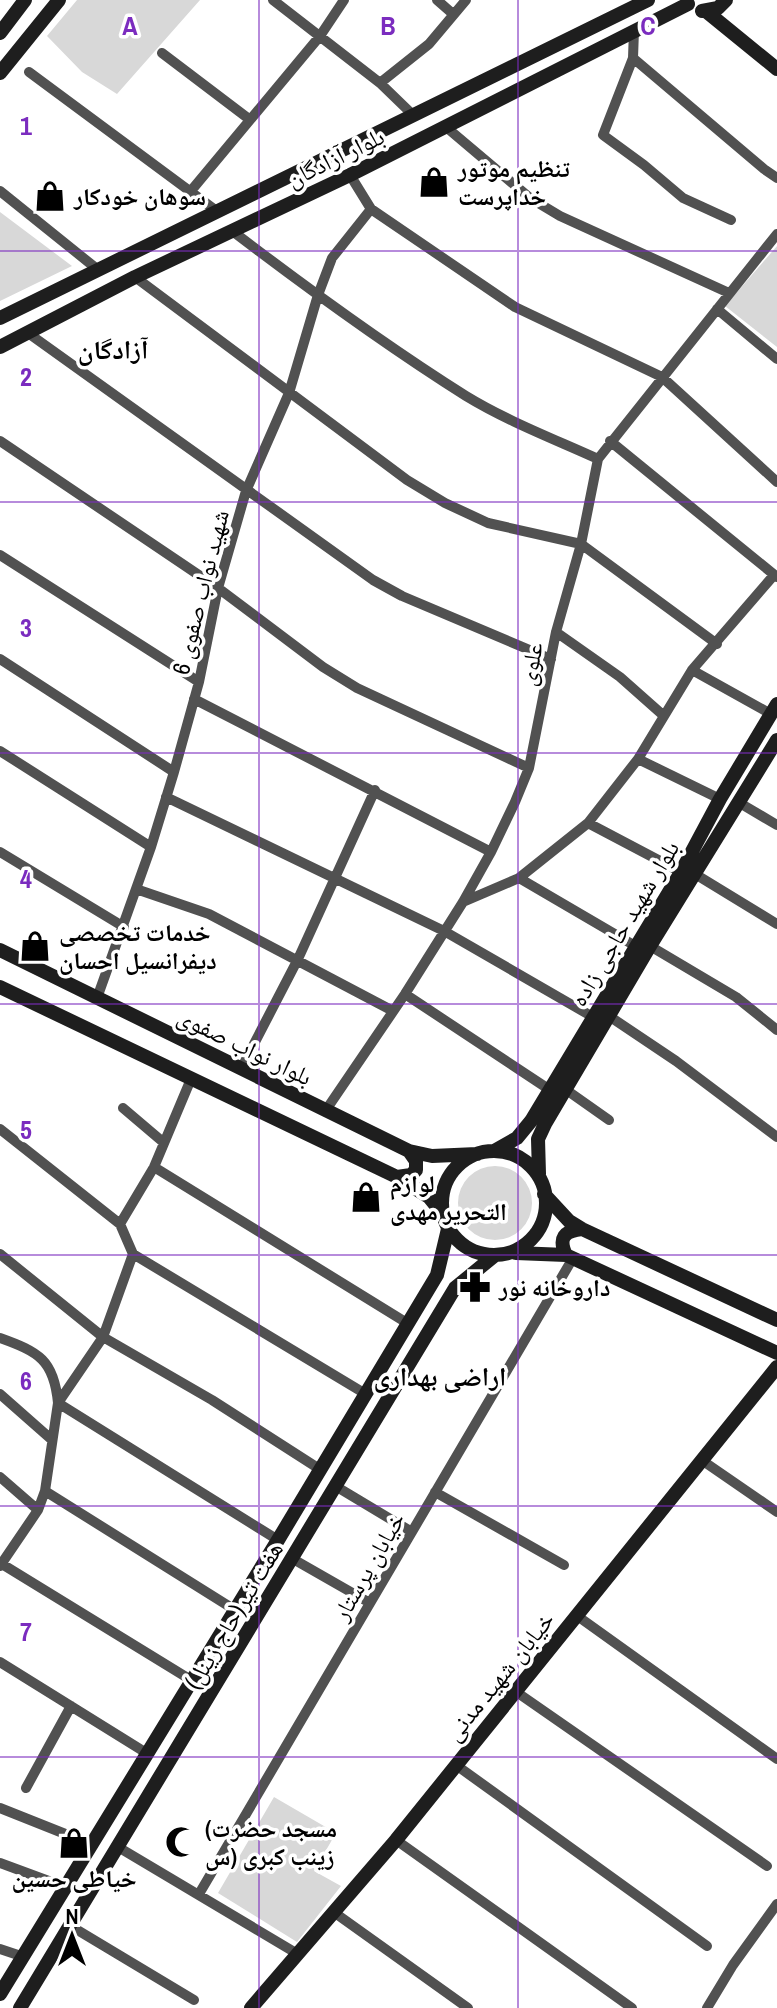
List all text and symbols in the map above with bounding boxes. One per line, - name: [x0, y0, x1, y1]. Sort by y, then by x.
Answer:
- text: A: [122, 8, 138, 43]
- text: B: [380, 8, 396, 43]
- text: C: [640, 8, 656, 43]
- text: 1: [20, 108, 32, 143]
- street label: بلوار آزادگان: [281, 120, 389, 194]
- place label: تنظیم موتور خداپرست: [457, 152, 570, 212]
- shop icon: تنظیم موتور خداپرست: [417, 165, 451, 199]
- shop icon: سوهان خودکار: [33, 179, 67, 213]
- place label: سوهان خودکار: [73, 180, 206, 212]
- district label: آزادگان: [78, 332, 149, 367]
- text: 2: [20, 359, 32, 394]
- street label: شهید نواب صفوی 6: [164, 506, 236, 678]
- text: 3: [20, 610, 32, 645]
- street label: علوی: [510, 639, 550, 689]
- street label: بلوار شهید حاجی زاده: [562, 834, 686, 1012]
- text: 4: [20, 861, 32, 896]
- place label: خدمات تخصصی دیفرانسیل احسان: [59, 916, 217, 976]
- shop icon: خدمات تخصصی دیفرانسیل احسان: [18, 929, 52, 963]
- street label: بلوار نواب صفوی: [172, 1000, 318, 1092]
- text: 5: [20, 1112, 32, 1147]
- place label: لوازم التحریر مهدی: [390, 1167, 507, 1227]
- shop icon: لوازم التحریر مهدی: [349, 1180, 383, 1214]
- pharmacy icon: داروخانه نور: [458, 1270, 492, 1304]
- place label: داروخانه نور: [498, 1271, 610, 1303]
- district label: اراضی بهداری: [374, 1359, 506, 1394]
- text: 6: [20, 1363, 32, 1398]
- street label: خیابان پرستار: [324, 1506, 412, 1627]
- street label: هفت تیر(حاج زینل): [176, 1535, 290, 1695]
- street label: خیابان شهید مدنی: [437, 1605, 561, 1747]
- text: 7: [20, 1614, 32, 1649]
- place label: (مسجد حضرت زینب کبری (س: [205, 1812, 337, 1872]
- mosque icon: (مسجد حضرت زینب کبری (س: [164, 1825, 198, 1859]
- shop icon: خیاطی حسین: [57, 1826, 91, 1860]
- place label: خیاطی حسین: [11, 1862, 137, 1894]
- north arrow: [32, 1896, 112, 1976]
- text: N: [65, 1901, 79, 1931]

